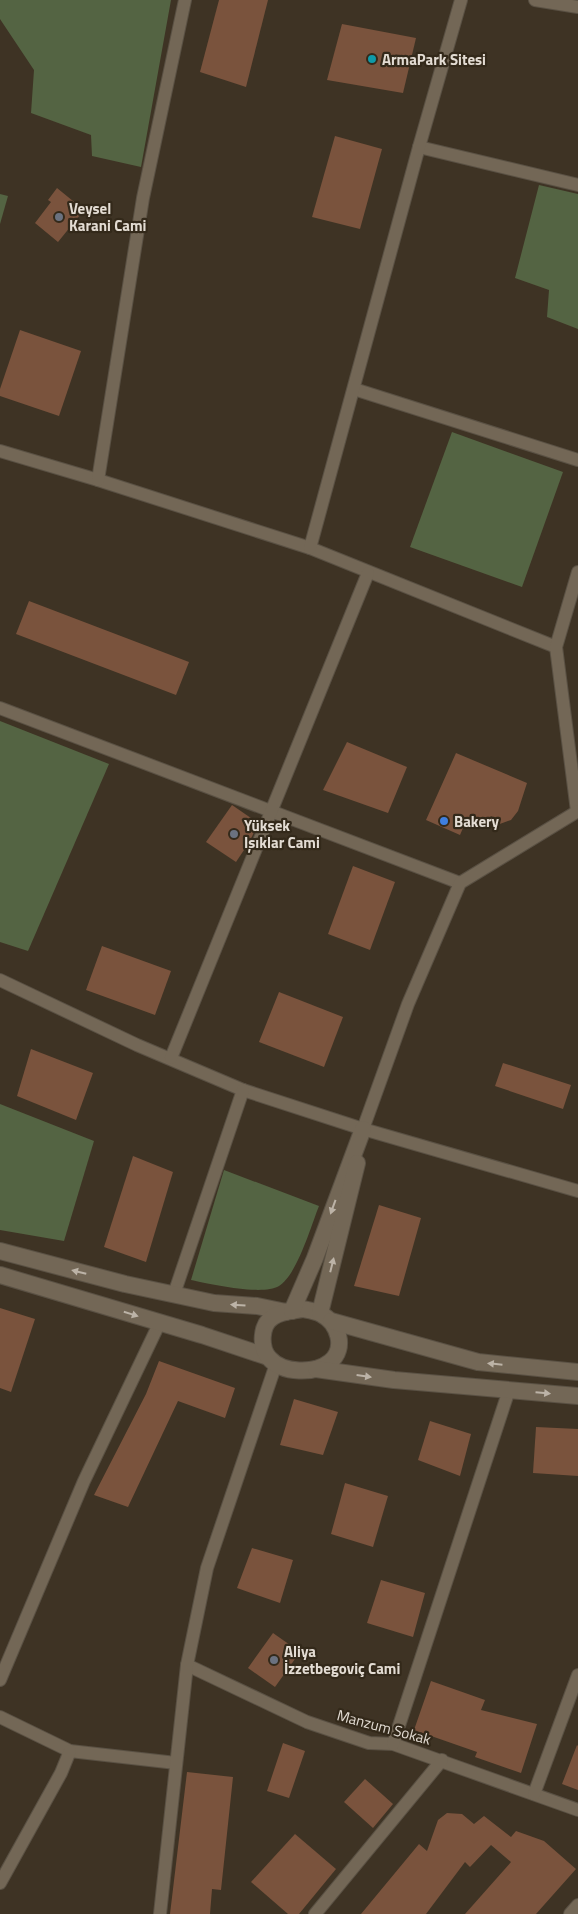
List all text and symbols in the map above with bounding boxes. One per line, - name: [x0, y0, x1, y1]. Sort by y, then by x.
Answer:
- place label: ArmaPark Sitesi: [382, 48, 486, 71]
- marker: ArmaPark Sitesi: [366, 53, 378, 65]
- place label: Veysel Karani Cami: [69, 197, 146, 237]
- marker: Veysel Karani Cami: [53, 211, 65, 223]
- place label: Bakery: [454, 810, 500, 833]
- place label: Yüksek Işıklar Cami: [244, 814, 320, 854]
- marker: Bakery: [438, 815, 450, 827]
- marker: Yüksek Işıklar Cami: [228, 828, 240, 840]
- one-way arrow: [329, 1200, 337, 1215]
- one-way arrow: [328, 1258, 336, 1273]
- one-way arrow: [71, 1267, 86, 1275]
- one-way arrow: [229, 1300, 245, 1308]
- one-way arrow: [123, 1310, 138, 1318]
- one-way arrow: [486, 1360, 502, 1368]
- one-way arrow: [357, 1372, 373, 1380]
- one-way arrow: [536, 1390, 552, 1398]
- place label: Aliya İzzetbegoviç Cami: [284, 1640, 400, 1680]
- marker: Aliya İzzetbegoviç Cami: [268, 1654, 280, 1666]
- street label: Manzum Sokak: [334, 1703, 434, 1751]

